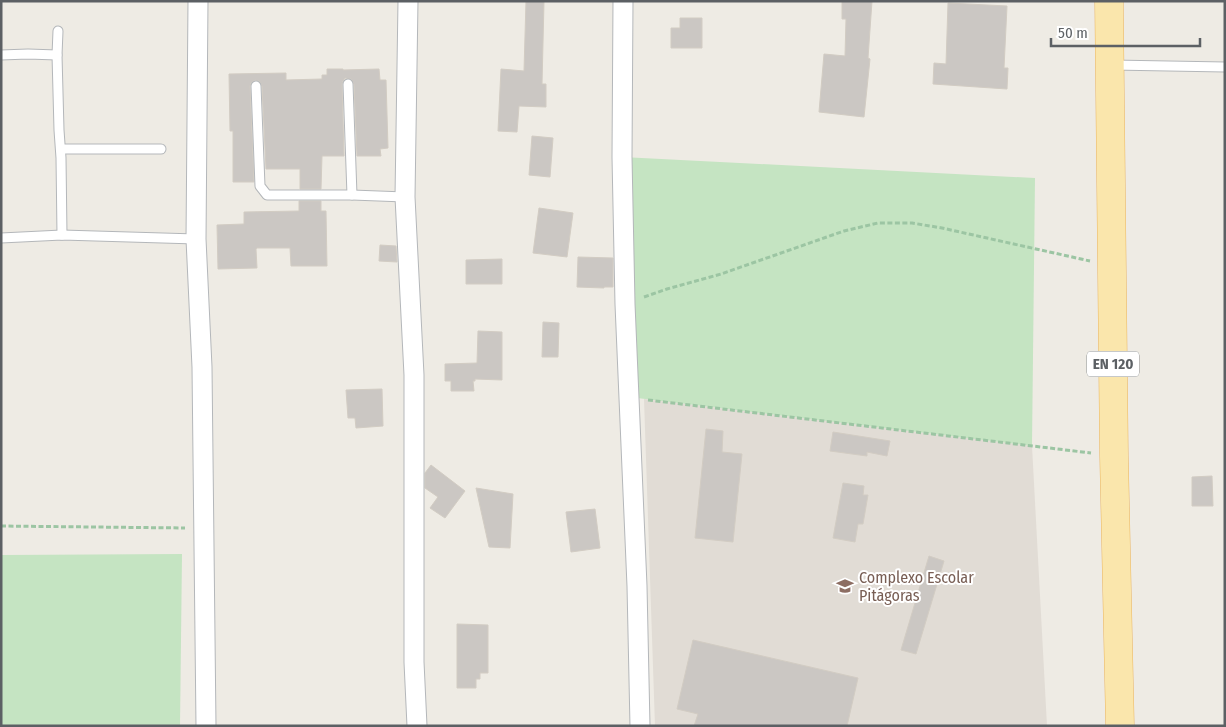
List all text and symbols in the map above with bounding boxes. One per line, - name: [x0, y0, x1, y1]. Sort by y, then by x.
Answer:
- scale bar: [1051, 15, 1200, 47]
- text: 50 m: [1058, 24, 1088, 42]
- road number: EN 120: [1087, 352, 1139, 376]
- place label: Complexo Escolar Pitágoras: [859, 568, 974, 605]
- school or university icon: Complexo Escolar Pitágoras: [835, 576, 855, 596]

